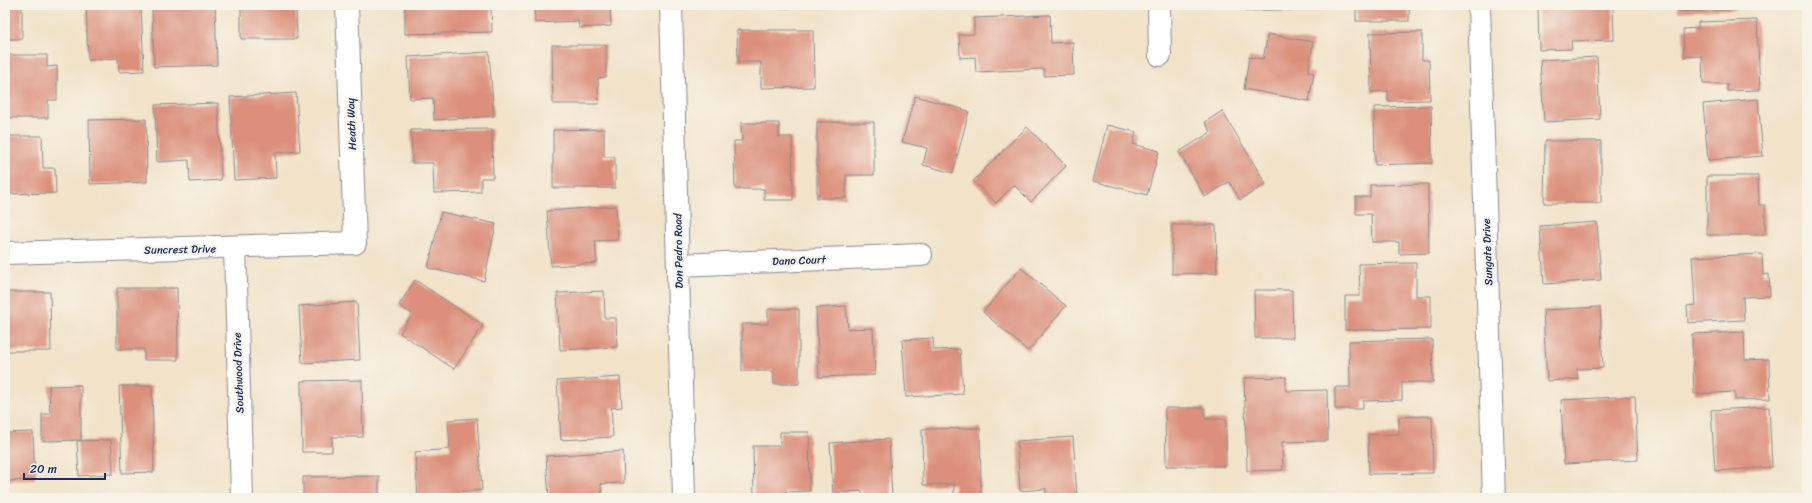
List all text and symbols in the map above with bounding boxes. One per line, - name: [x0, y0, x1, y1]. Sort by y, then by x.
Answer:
- street label: Heath Way: [341, 97, 362, 150]
- street label: Don Pedro Road: [668, 212, 689, 289]
- street label: Sungate Drive: [1477, 218, 1498, 286]
- street label: Suncrest Drive: [144, 239, 217, 260]
- street label: Dano Court: [772, 250, 827, 271]
- street label: Southwood Drive: [228, 332, 249, 414]
- scale bar: [24, 455, 105, 481]
- text: 20 m: [30, 458, 57, 480]

